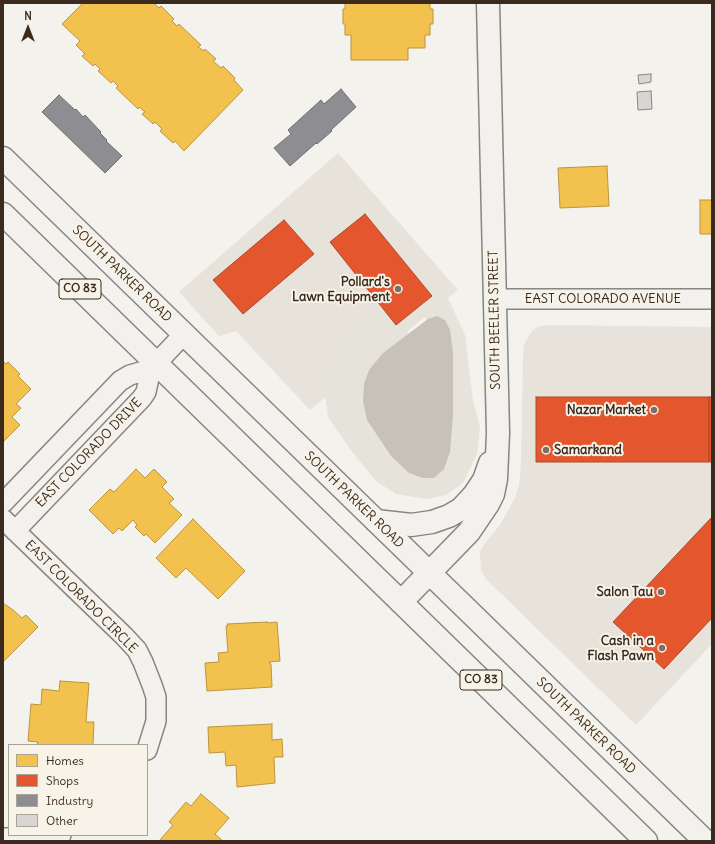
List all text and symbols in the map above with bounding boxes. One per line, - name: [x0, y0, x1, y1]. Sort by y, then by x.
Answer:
- north arrow: [8, 8, 48, 48]
- text: N: [24, 9, 32, 23]
- street label: SOUTH PARKER ROAD: [69, 222, 175, 326]
- street label: SOUTH BEELER STREET: [486, 250, 504, 390]
- place label: Pollard's Lawn Equipment: [292, 274, 390, 305]
- road number: CO 83: [59, 279, 101, 299]
- marker: Pollard's Lawn Equipment: [393, 284, 403, 294]
- street label: EAST COLORADO AVENUE: [525, 291, 681, 307]
- street label: EAST COLORADO DRIVE: [33, 395, 145, 511]
- place label: Nazar Market: [567, 402, 646, 418]
- marker: Nazar Market: [649, 405, 659, 415]
- place label: Samarkand: [554, 442, 622, 458]
- marker: Samarkand: [541, 445, 551, 455]
- street label: SOUTH PARKER ROAD: [301, 448, 407, 552]
- street label: EAST COLORADO CIRCLE: [21, 537, 141, 657]
- place label: Salon Tau: [597, 584, 653, 600]
- marker: Salon Tau: [656, 587, 666, 597]
- place label: Cash in a Flash Pawn: [587, 633, 654, 664]
- marker: Cash in a Flash Pawn: [657, 643, 667, 653]
- road number: CO 83: [460, 670, 502, 690]
- street label: SOUTH PARKER ROAD: [533, 674, 639, 778]
- legend: [8, 744, 148, 836]
- text: Homes: [46, 753, 84, 768]
- text: Shops: [46, 773, 79, 788]
- text: Industry: [46, 793, 93, 808]
- text: Other: [46, 813, 78, 828]

